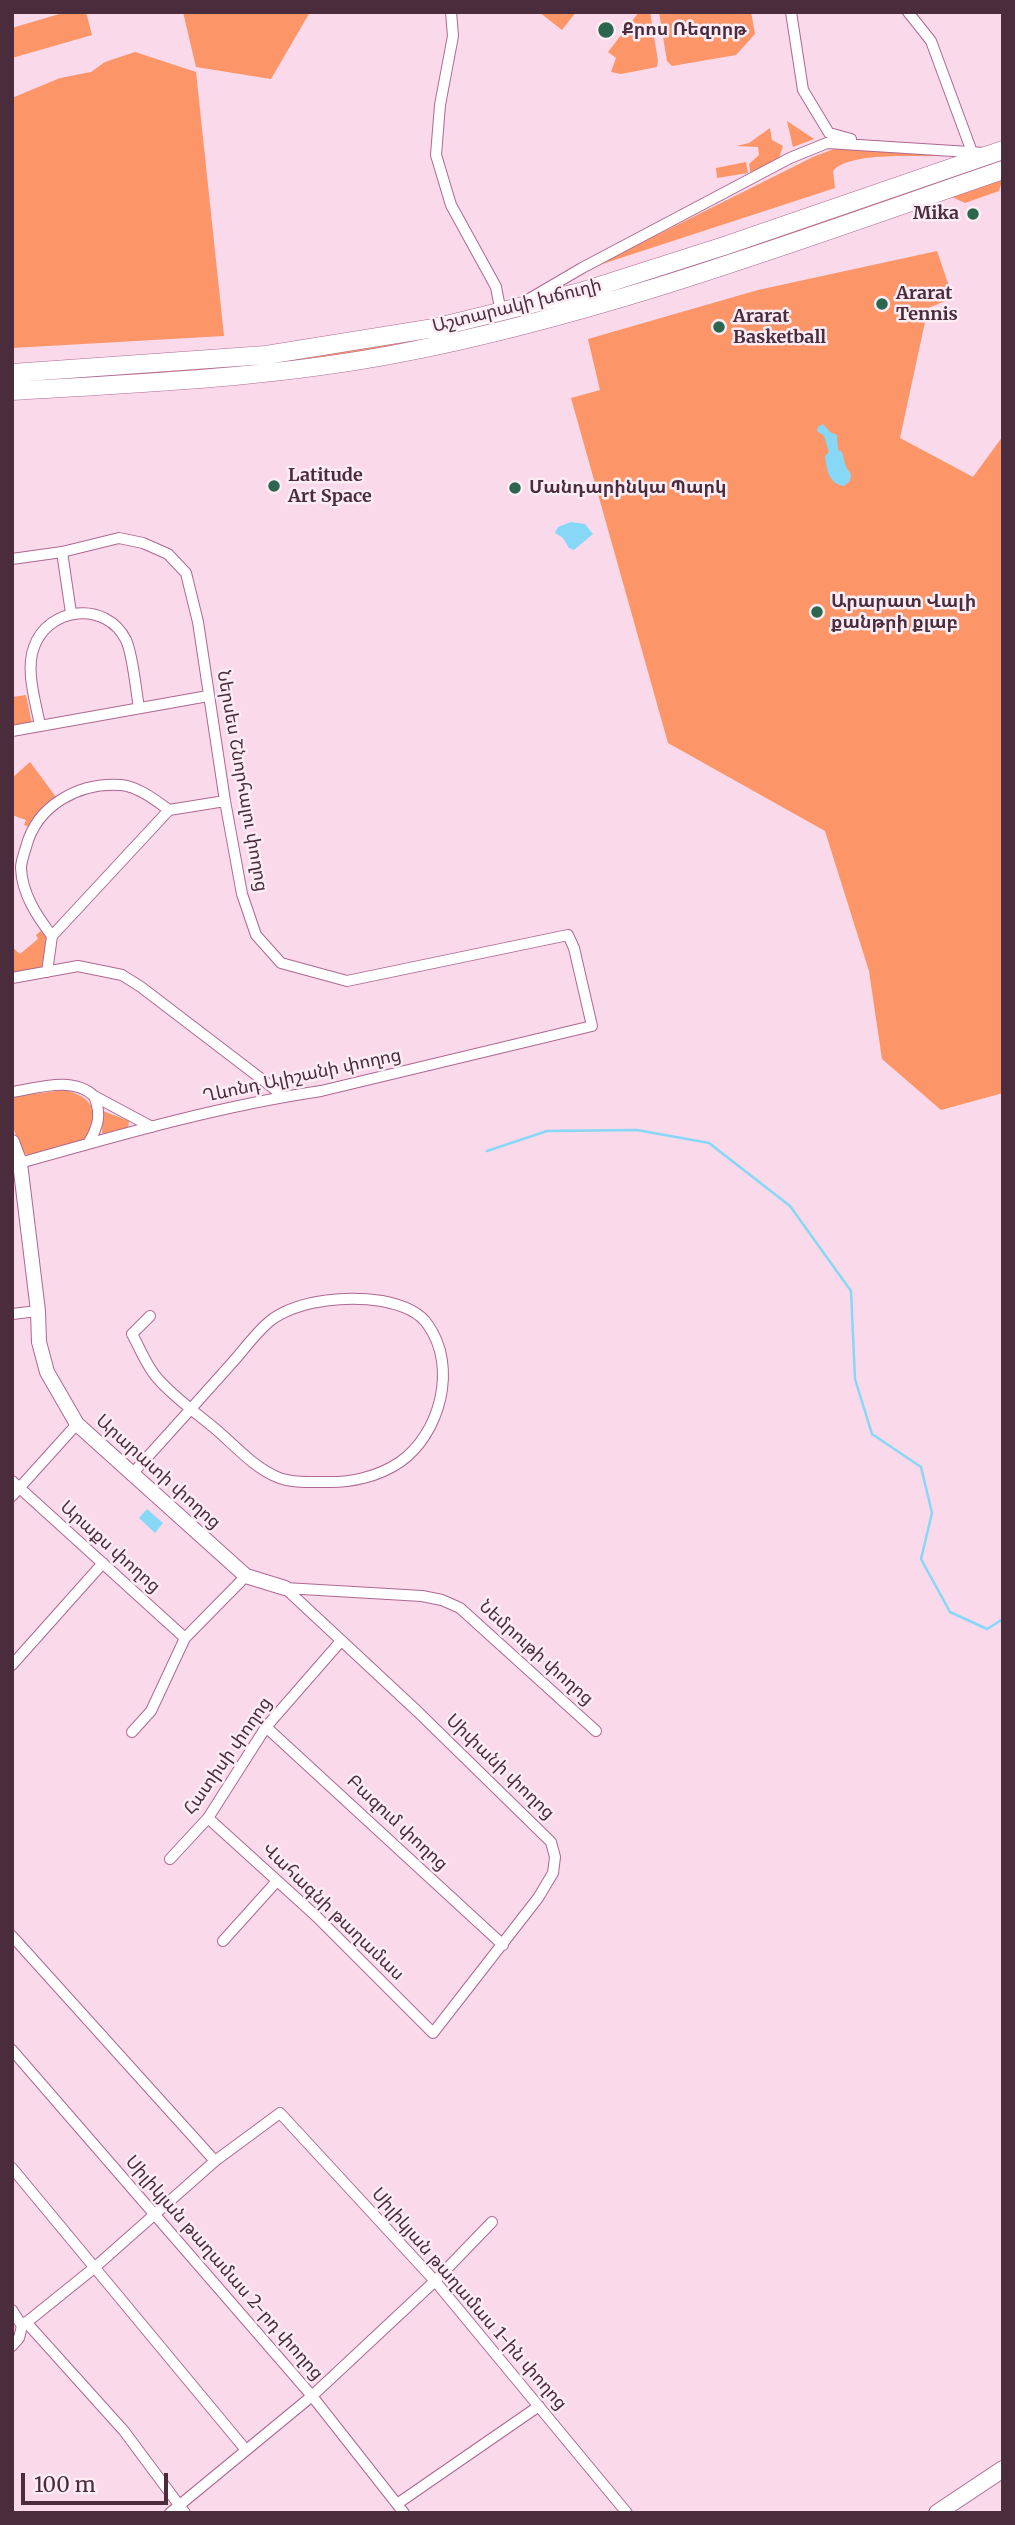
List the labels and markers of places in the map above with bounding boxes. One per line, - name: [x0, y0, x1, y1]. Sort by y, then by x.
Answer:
- place label: Քրոս Ռեզորթ: [622, 19, 747, 41]
- marker: Քրոս Ռեզորթ: [596, 20, 616, 40]
- place label: Mika: [913, 203, 959, 225]
- marker: Mika: [965, 206, 981, 222]
- place label: Ararat Tennis: [896, 283, 958, 326]
- marker: Ararat Tennis: [874, 296, 890, 312]
- place label: Ararat Basketball: [733, 306, 826, 348]
- marker: Ararat Basketball: [711, 319, 727, 335]
- place label: Latitude Art Space: [288, 465, 372, 508]
- place label: Մանդարինկա Պարկ: [529, 477, 727, 499]
- marker: Latitude Art Space: [266, 478, 282, 494]
- marker: Մանդարինկա Պարկ: [507, 480, 523, 496]
- place label: Արարատ Վալի քանթրի քլաբ: [831, 591, 976, 634]
- marker: Արարատ Վալի քանթրի քլաբ: [809, 604, 825, 620]

